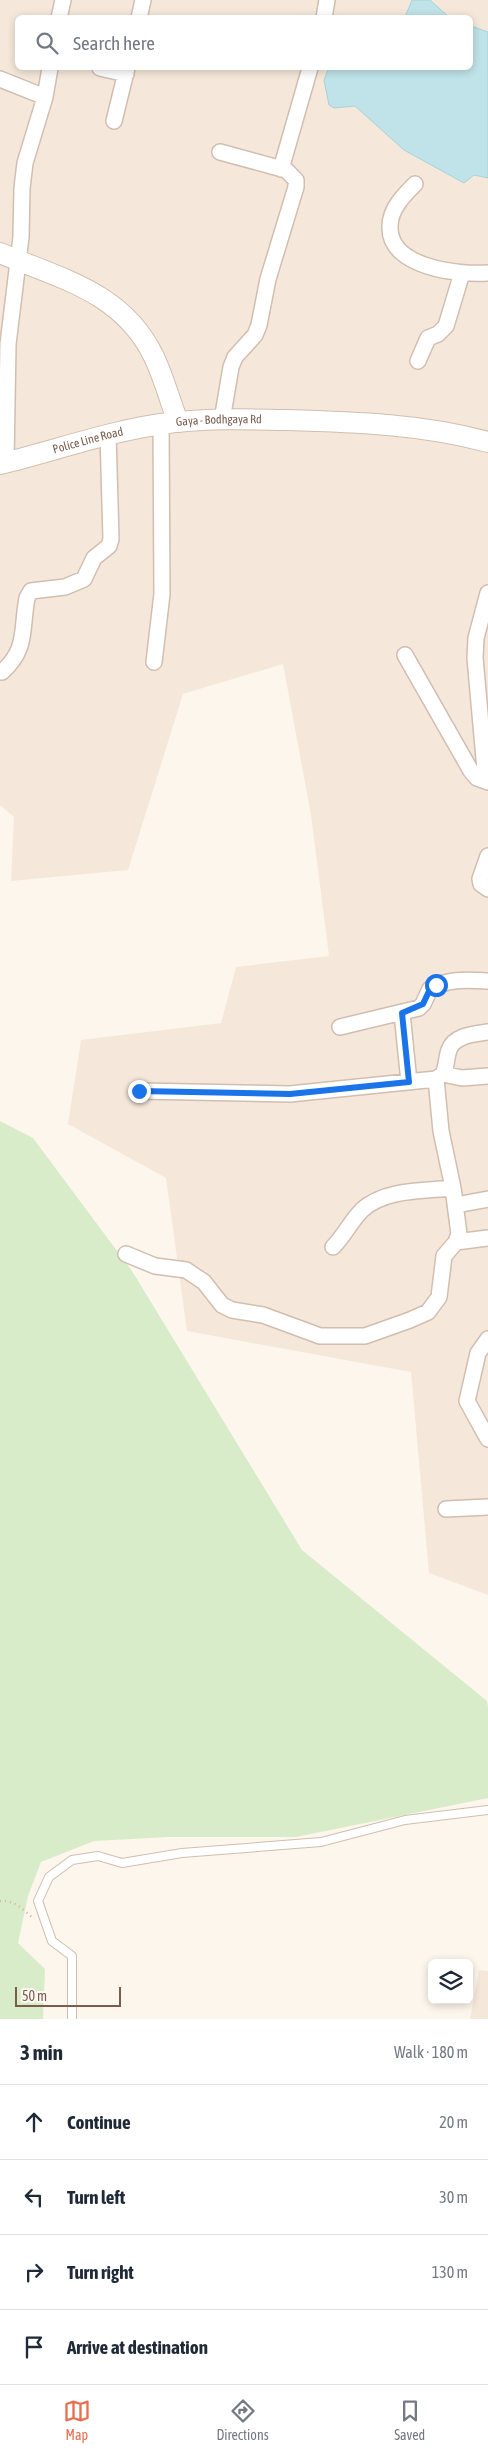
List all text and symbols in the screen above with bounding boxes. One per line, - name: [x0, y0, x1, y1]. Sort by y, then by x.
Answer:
- search box: [15, 15, 473, 70]
- icon: search: [33, 29, 61, 57]
- text: Search here: [73, 32, 155, 54]
- street label: Gaya - Bodhgaya Rd: [175, 412, 262, 429]
- street label: Police Line Road: [51, 424, 124, 457]
- route start: [425, 974, 448, 997]
- route end: [128, 1080, 151, 1103]
- map controls: [428, 1959, 473, 2004]
- button: layers: [428, 1959, 473, 2004]
- scale bar: [15, 1984, 121, 2007]
- text: 50 m: [22, 1988, 47, 2004]
- text: 3 min: [20, 2040, 63, 2064]
- text: Walk · 180 m: [394, 2043, 468, 2061]
- icon: ahead: [20, 2108, 48, 2136]
- text: Continue: [67, 2111, 131, 2133]
- text: 20 m: [439, 2113, 468, 2131]
- icon: left: [20, 2183, 48, 2211]
- text: Turn left: [67, 2186, 125, 2208]
- text: 30 m: [439, 2188, 468, 2206]
- icon: right: [20, 2258, 48, 2286]
- text: Turn right: [67, 2261, 134, 2283]
- text: 130 m: [432, 2263, 468, 2281]
- icon: arrive: [20, 2333, 48, 2361]
- text: Arrive at destination: [67, 2336, 208, 2358]
- tab: Map: [63, 2397, 91, 2443]
- tab: Directions: [216, 2397, 269, 2443]
- tab: Saved: [394, 2397, 425, 2443]

